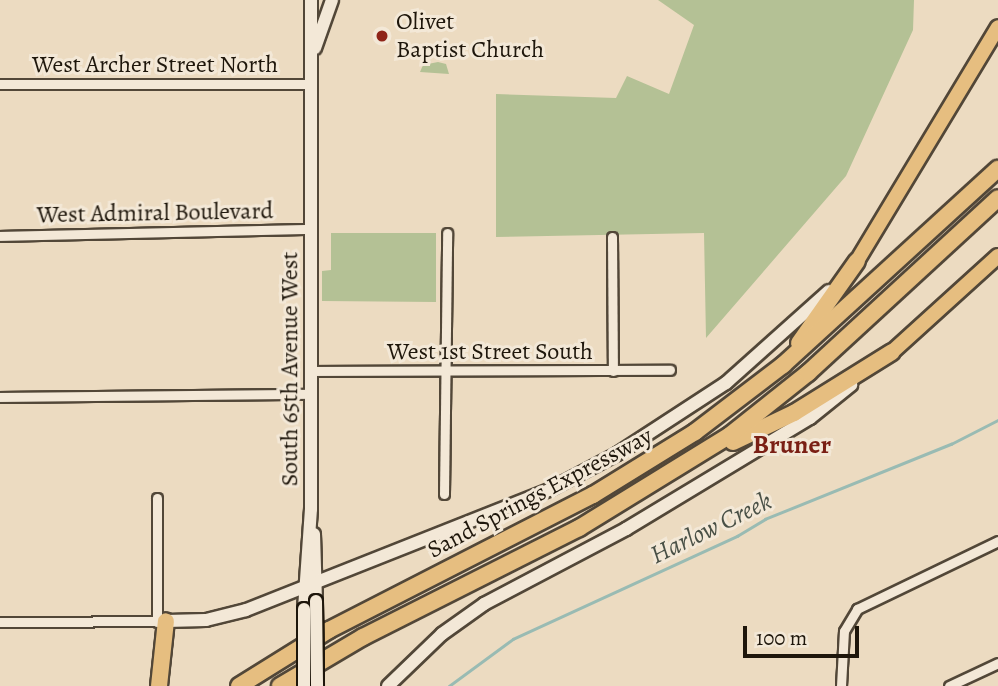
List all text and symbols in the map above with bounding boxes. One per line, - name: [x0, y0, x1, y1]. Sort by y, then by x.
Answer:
- place label: Olivet Baptist Church: [396, 8, 544, 64]
- marker: Olivet Baptist Church: [374, 28, 390, 44]
- street label: West Archer Street North: [32, 51, 278, 79]
- street label: West Admiral Boulevard: [36, 197, 274, 229]
- street label: South 65th Avenue West: [276, 252, 304, 486]
- street label: West 1st Street South: [387, 338, 593, 366]
- street label: Sand Springs Expressway: [423, 422, 657, 564]
- district label: Bruner: [753, 429, 831, 461]
- water label: Harlow Creek: [645, 485, 777, 571]
- scale bar: [746, 612, 862, 656]
- text: 100 m: [756, 624, 807, 652]

